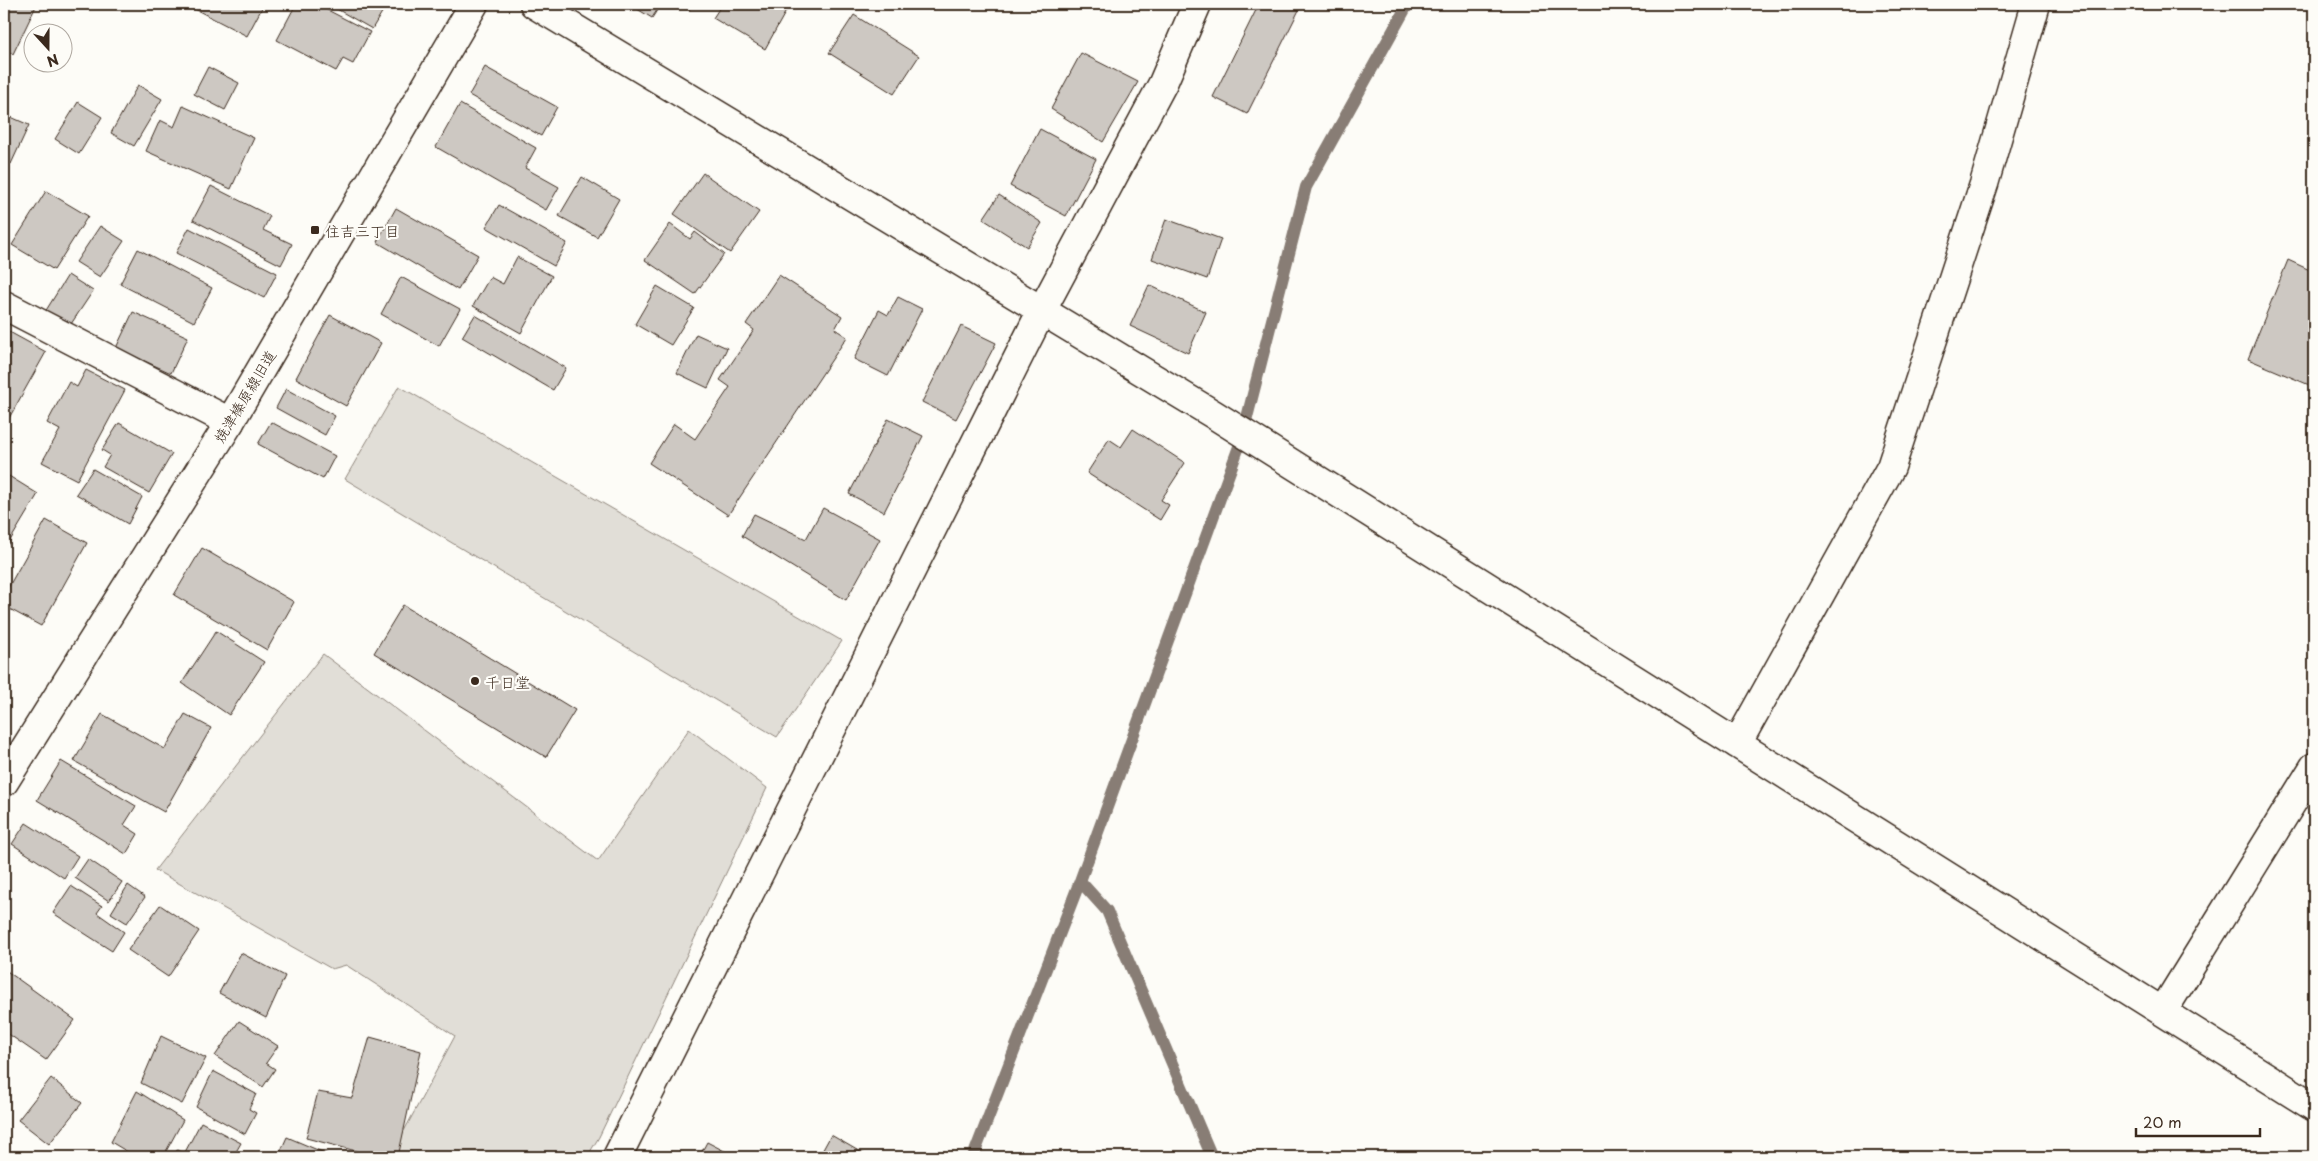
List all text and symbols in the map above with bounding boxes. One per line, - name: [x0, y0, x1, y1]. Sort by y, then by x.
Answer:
- north arrow: [22, 22, 72, 72]
- text: N: [44, 49, 62, 72]
- place label: 住吉三丁目: [325, 219, 400, 242]
- marker: 住吉三丁目: [309, 224, 321, 236]
- street label: 焼津榛原線旧道: [207, 345, 281, 447]
- place label: 千日堂: [485, 670, 530, 693]
- marker: 千日堂: [469, 675, 481, 687]
- scale bar: [2136, 1106, 2259, 1138]
- text: 20 m: [2143, 1110, 2182, 1133]

